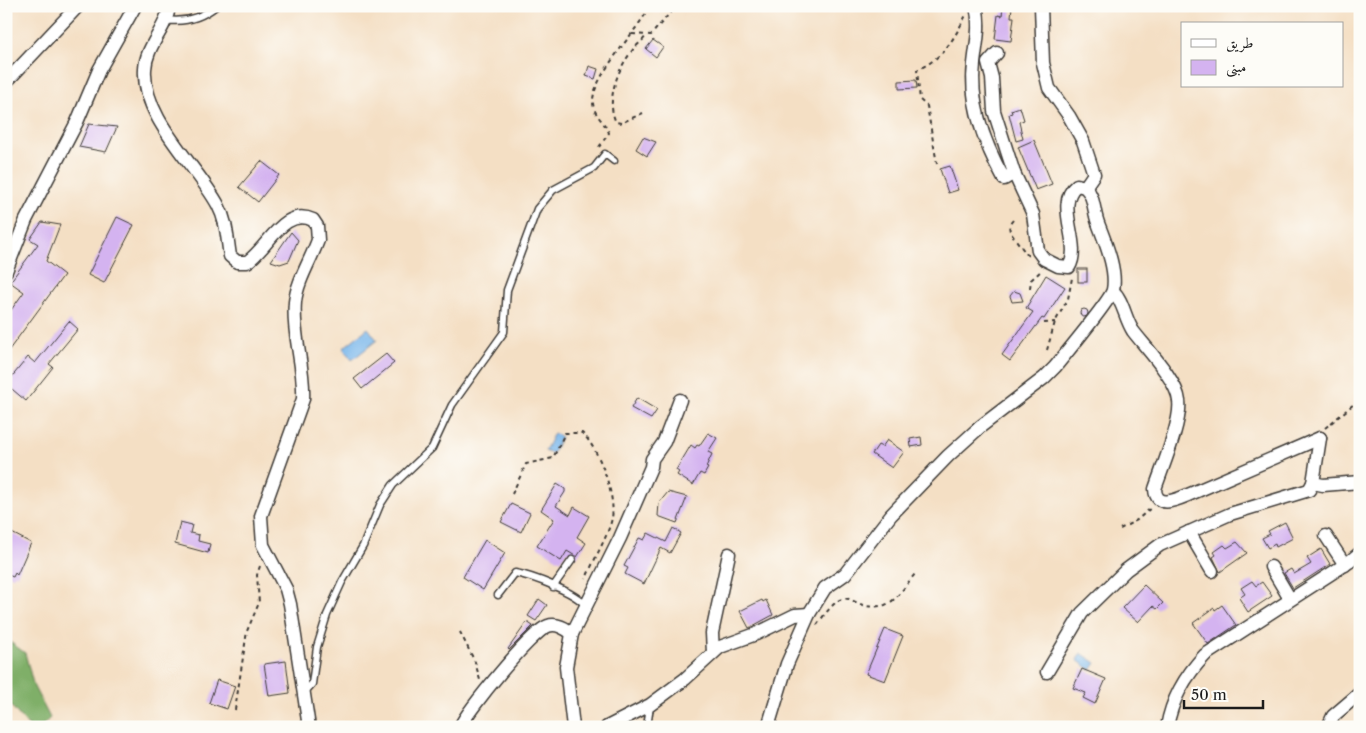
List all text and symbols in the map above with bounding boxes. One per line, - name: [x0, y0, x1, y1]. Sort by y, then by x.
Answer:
- legend: [1181, 22, 1344, 88]
- text: طريق: [1226, 33, 1253, 53]
- text: مبنى: [1226, 57, 1246, 78]
- scale bar: [1184, 678, 1262, 710]
- text: 50 m: [1191, 685, 1227, 704]

